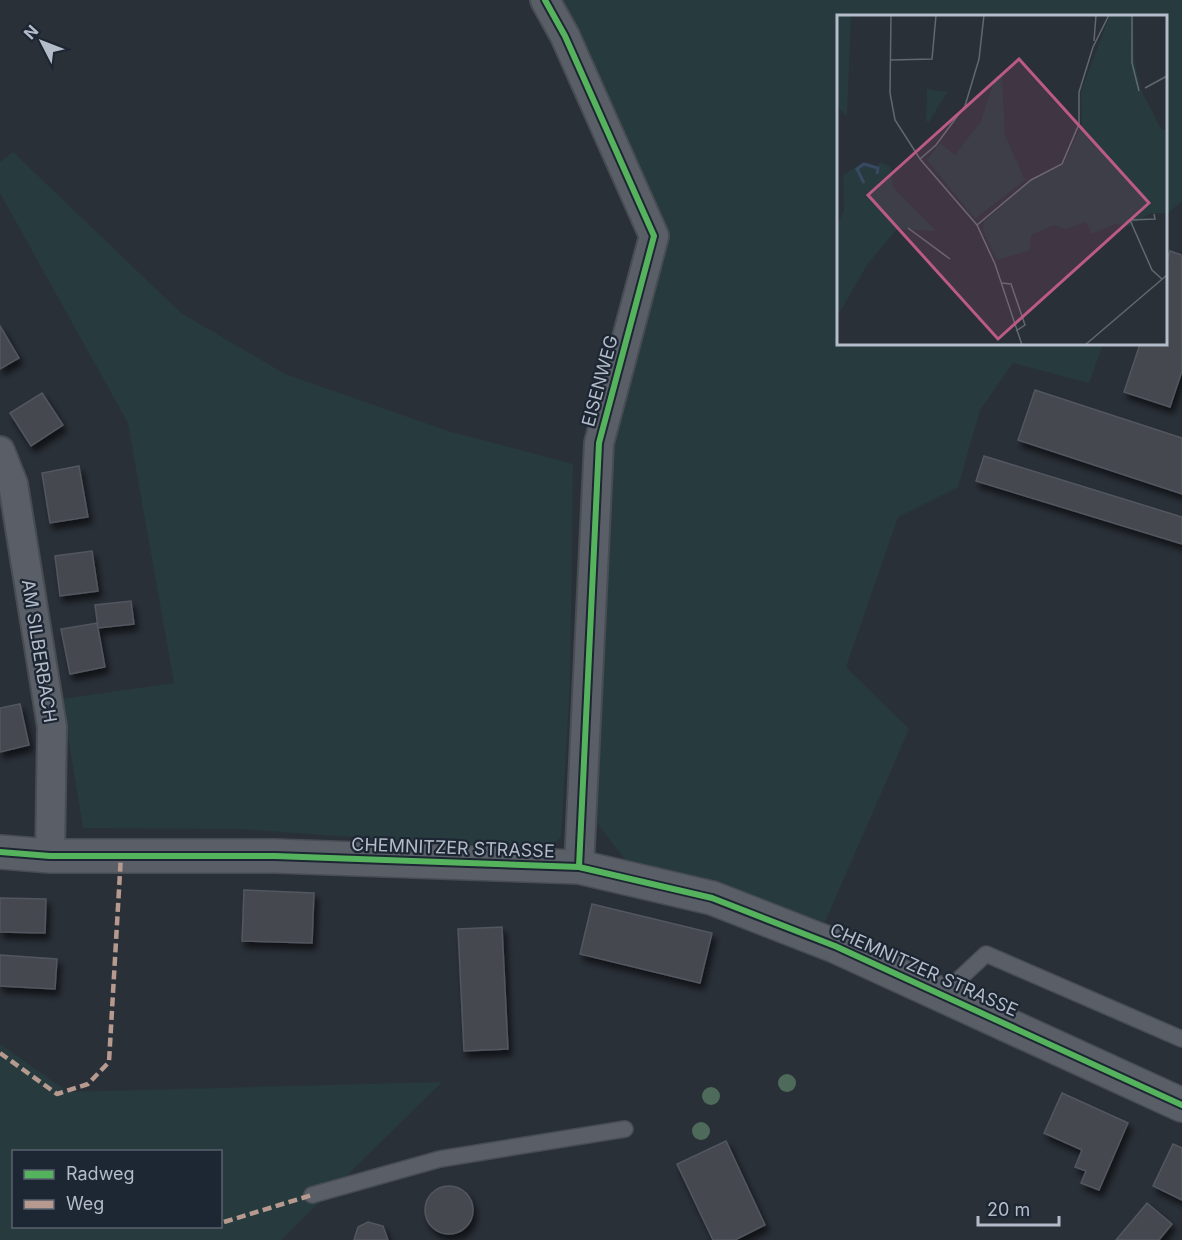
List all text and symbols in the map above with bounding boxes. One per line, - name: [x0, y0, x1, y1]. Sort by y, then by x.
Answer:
- north arrow: [12, 12, 72, 72]
- inset map: [837, 15, 1167, 345]
- text: N: [19, 21, 42, 43]
- street label: EISENWEG: [577, 333, 622, 429]
- street label: AM SILBERBACH: [18, 578, 61, 724]
- street label: CHEMNITZER STRASSE: [351, 833, 555, 862]
- street label: CHEMNITZER STRASSE: [827, 919, 1021, 1021]
- legend: [12, 1150, 222, 1228]
- text: Radweg: [66, 1163, 135, 1184]
- scale bar: [978, 1189, 1059, 1227]
- text: Weg: [66, 1193, 104, 1214]
- text: 20 m: [987, 1199, 1030, 1220]

